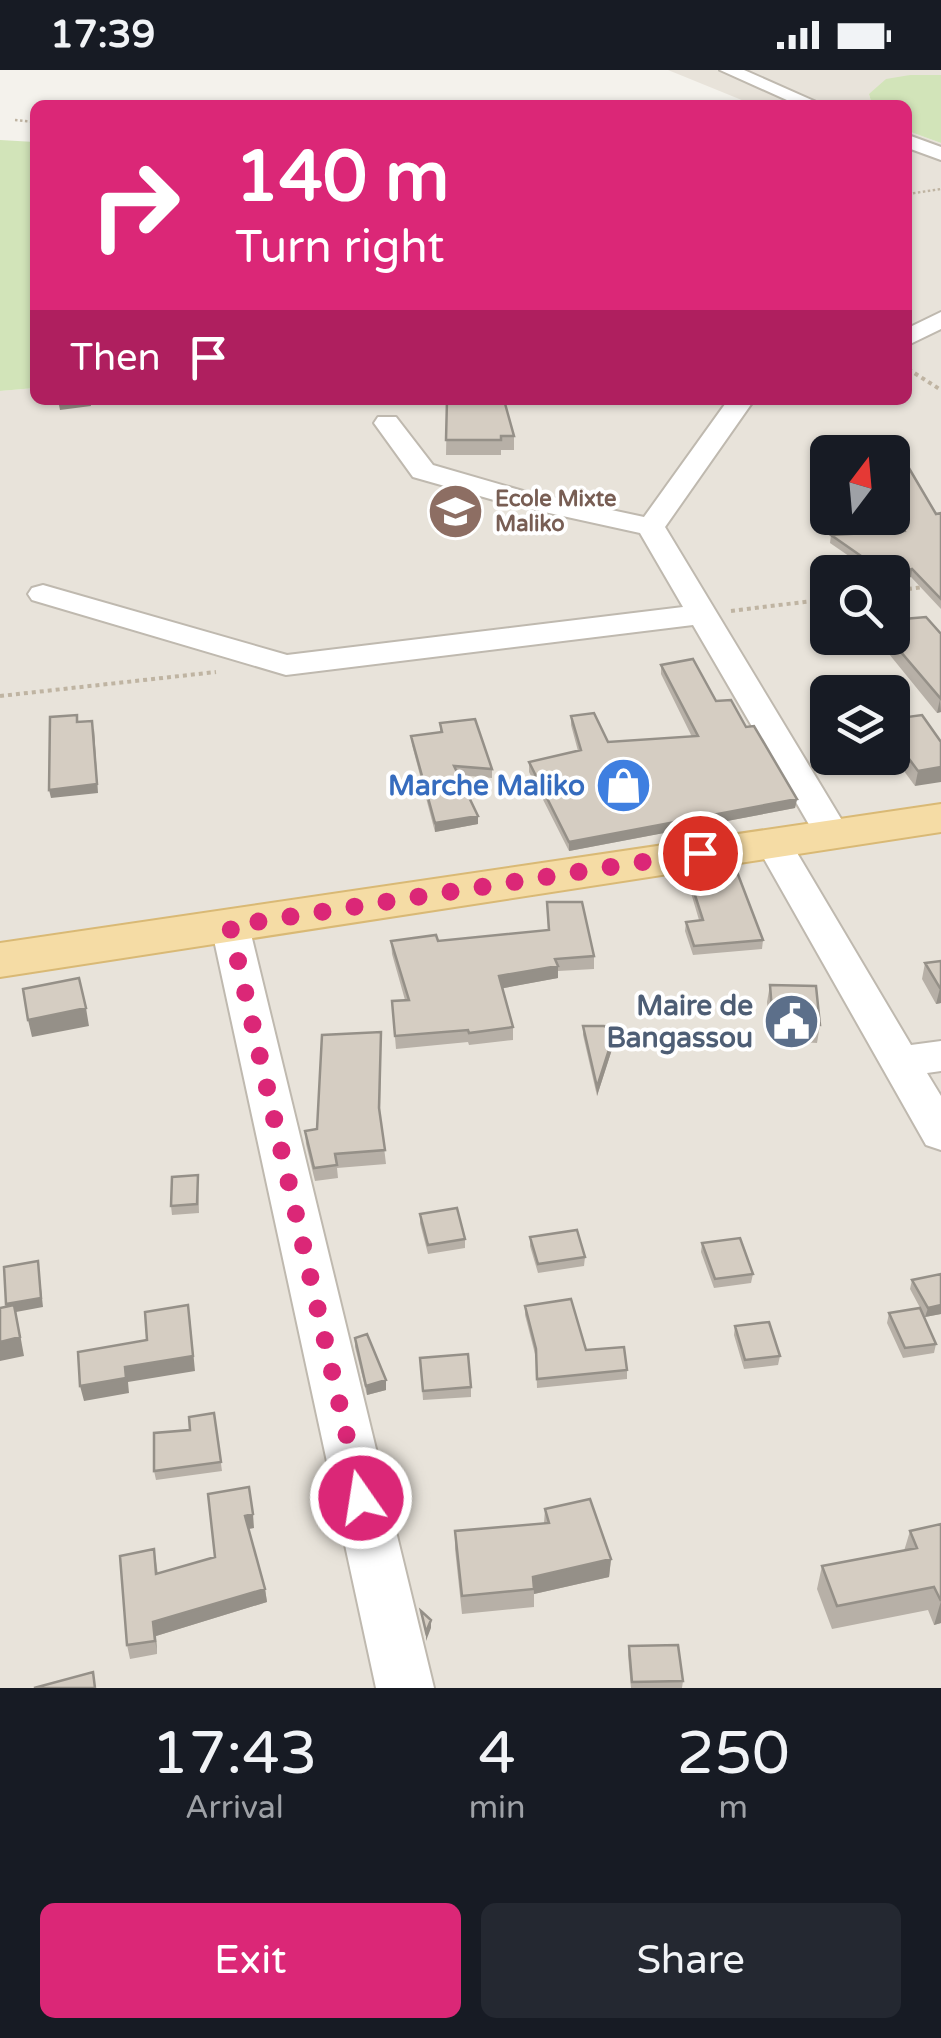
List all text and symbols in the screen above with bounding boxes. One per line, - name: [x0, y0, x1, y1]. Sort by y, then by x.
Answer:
- text: 17:39: [50, 12, 155, 58]
- text: 140 m: [235, 136, 449, 220]
- icon: right: [70, 140, 200, 270]
- text: Turn right: [235, 221, 444, 275]
- icon: arrive: [181, 330, 236, 385]
- text: Then: [70, 335, 161, 381]
- north arrow: [810, 435, 910, 535]
- map controls: [810, 435, 910, 775]
- school or university icon: Ecole Mixte Maliko: [426, 482, 486, 542]
- place label: Ecole Mixte Maliko: [495, 486, 617, 537]
- button: search: [810, 555, 910, 655]
- button: layers: [810, 675, 910, 775]
- shop icon: Marche Maliko: [594, 756, 654, 816]
- place label: Marche Maliko: [388, 769, 585, 803]
- pin: [658, 811, 743, 896]
- icon: arrive: [673, 826, 728, 881]
- place label: Maire de Bangassou: [606, 989, 753, 1055]
- public building icon: Maire de Bangassou: [762, 992, 822, 1052]
- position arrow: [309, 1446, 413, 1550]
- text: 17:43: [151, 1718, 318, 1790]
- text: 4: [478, 1718, 516, 1790]
- text: 250: [677, 1718, 790, 1790]
- text: Arrival: [185, 1789, 284, 1827]
- text: min: [469, 1789, 526, 1827]
- text: m: [719, 1789, 748, 1827]
- button: Exit: [40, 1903, 461, 2018]
- button: Share: [481, 1903, 901, 2018]

